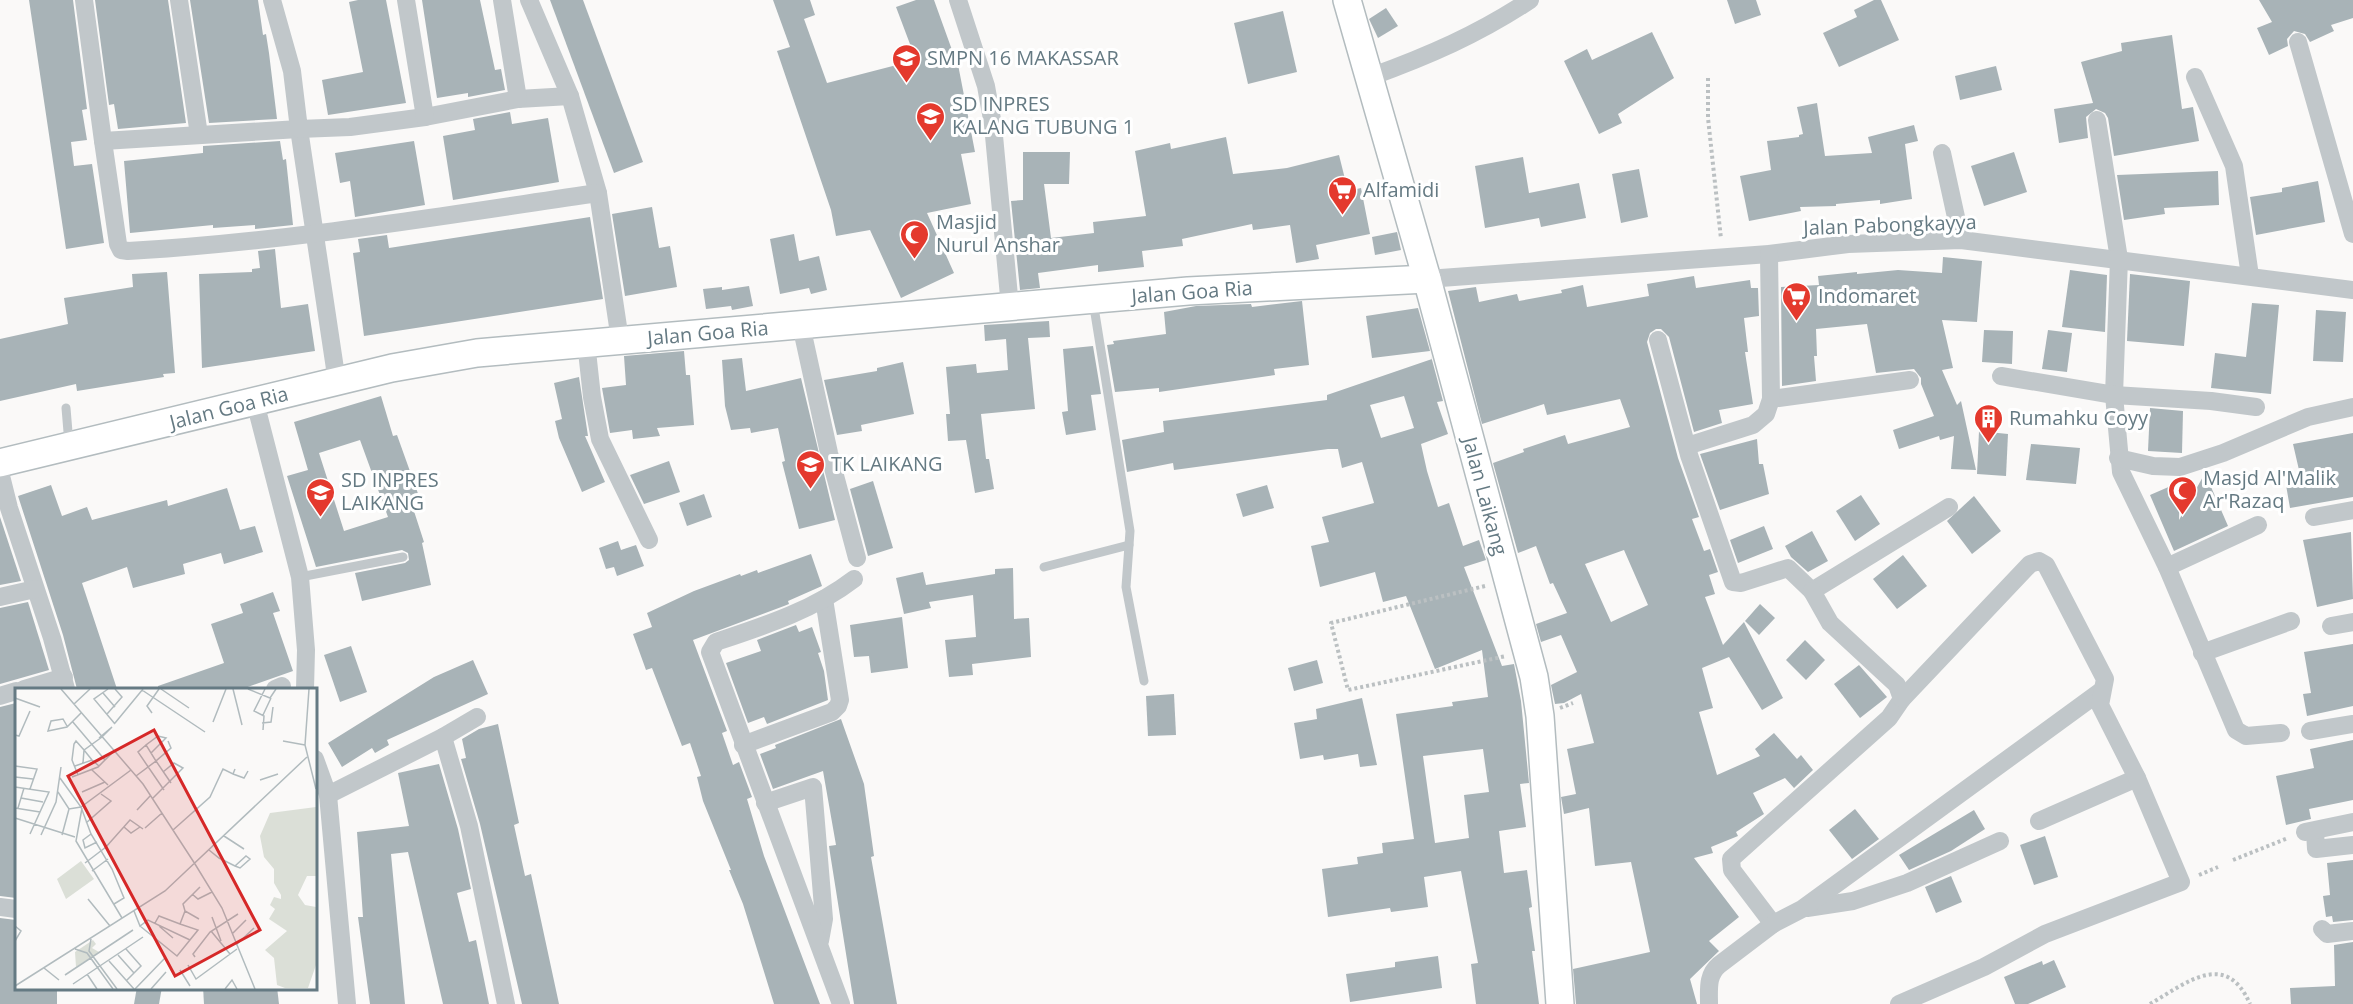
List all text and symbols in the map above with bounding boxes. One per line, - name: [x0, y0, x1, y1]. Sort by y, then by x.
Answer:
- school or university icon: SMPN 16 MAKASSAR: [890, 42, 922, 84]
- place label: SMPN 16 MAKASSAR: [927, 44, 1119, 71]
- place label: SD INPRES KALANG TUBUNG 1: [952, 90, 1134, 140]
- school or university icon: SD INPRES KALANG TUBUNG 1: [915, 100, 947, 142]
- supermarket icon: Alfamidi: [1326, 174, 1358, 216]
- place label: Alfamidi: [1363, 176, 1439, 203]
- place label: Masjid Nurul Anshar: [936, 208, 1060, 258]
- street label: Jalan Pabongkayya: [1801, 208, 1977, 241]
- mosque icon: Masjid Nurul Anshar: [899, 218, 931, 260]
- street label: Jalan Goa Ria: [1128, 274, 1254, 309]
- supermarket icon: Indomaret: [1781, 280, 1813, 322]
- place label: Indomaret: [1818, 282, 1916, 309]
- street label: Jalan Goa Ria: [644, 314, 770, 351]
- street label: Jalan Goa Ria: [165, 380, 291, 436]
- building icon: Rumahku Coyy: [1972, 402, 2004, 444]
- place label: Rumahku Coyy: [2009, 404, 2149, 431]
- street label: Jalan Laikang: [1456, 432, 1514, 558]
- school or university icon: TK LAIKANG: [794, 448, 826, 490]
- place label: TK LAIKANG: [831, 450, 943, 477]
- place label: Masjd Al'Malik Ar'Razaq: [2203, 464, 2336, 514]
- place label: SD INPRES LAIKANG: [341, 466, 439, 516]
- mosque icon: Masjd Al'Malik Ar'Razaq: [2166, 474, 2198, 516]
- school or university icon: SD INPRES LAIKANG: [304, 476, 336, 518]
- inset map: [15, 688, 316, 989]

